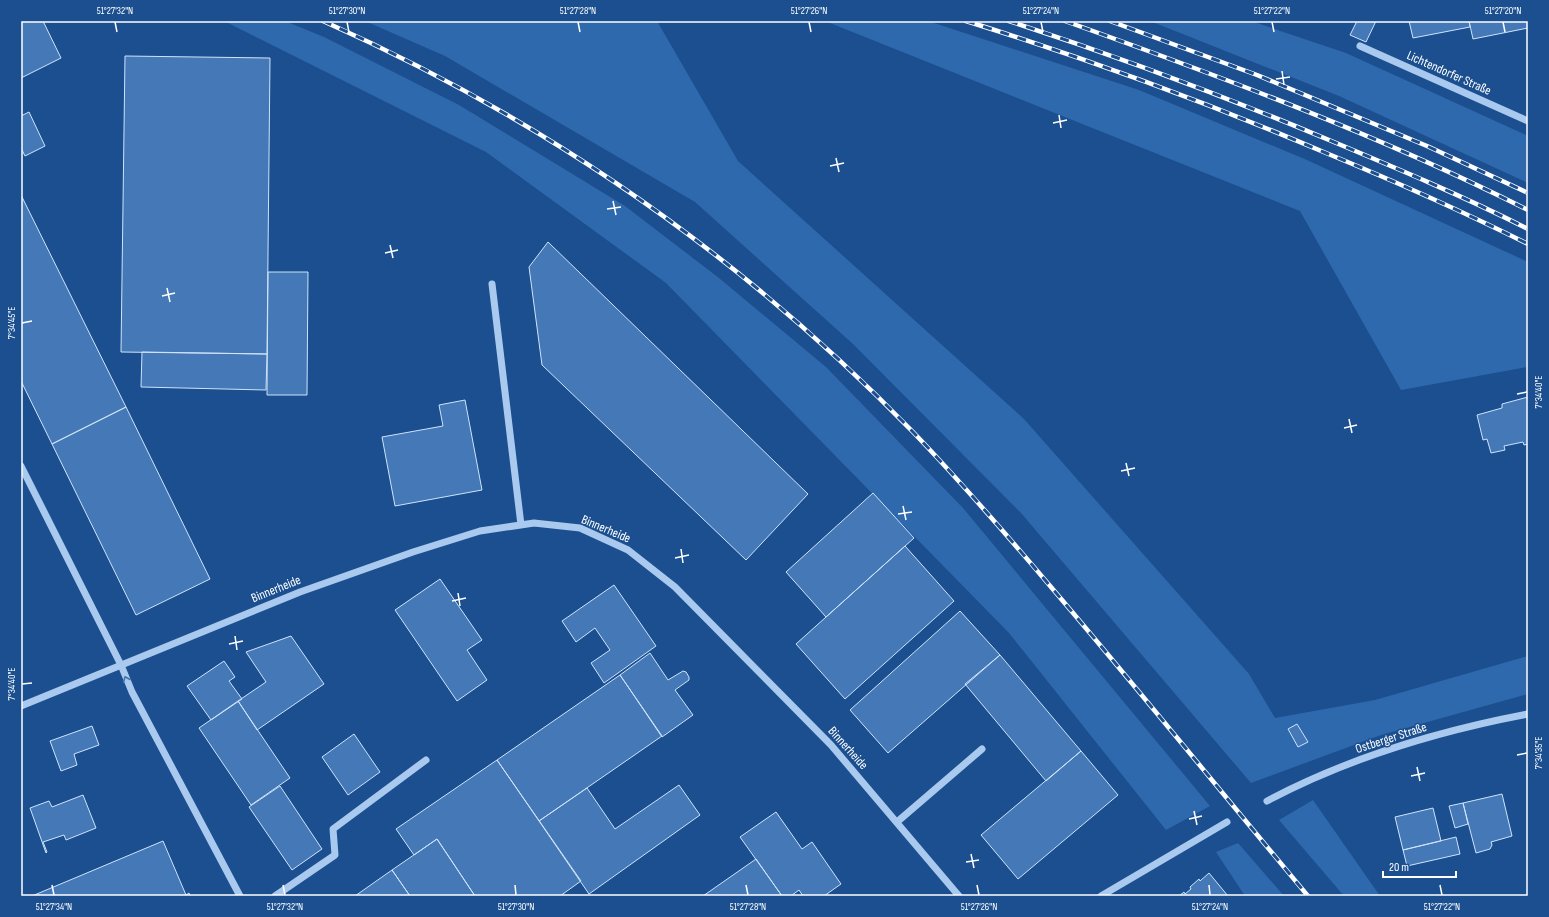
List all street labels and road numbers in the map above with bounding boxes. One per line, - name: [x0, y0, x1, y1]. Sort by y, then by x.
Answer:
- street label: Lichtendorfer Straße: [1404, 47, 1494, 99]
- street label: Binnerheide: [579, 511, 633, 547]
- street label: Binnerheide: [249, 572, 303, 606]
- street label: Ostberger Straße: [1353, 719, 1429, 757]
- street label: Binnerheide: [825, 723, 871, 773]

